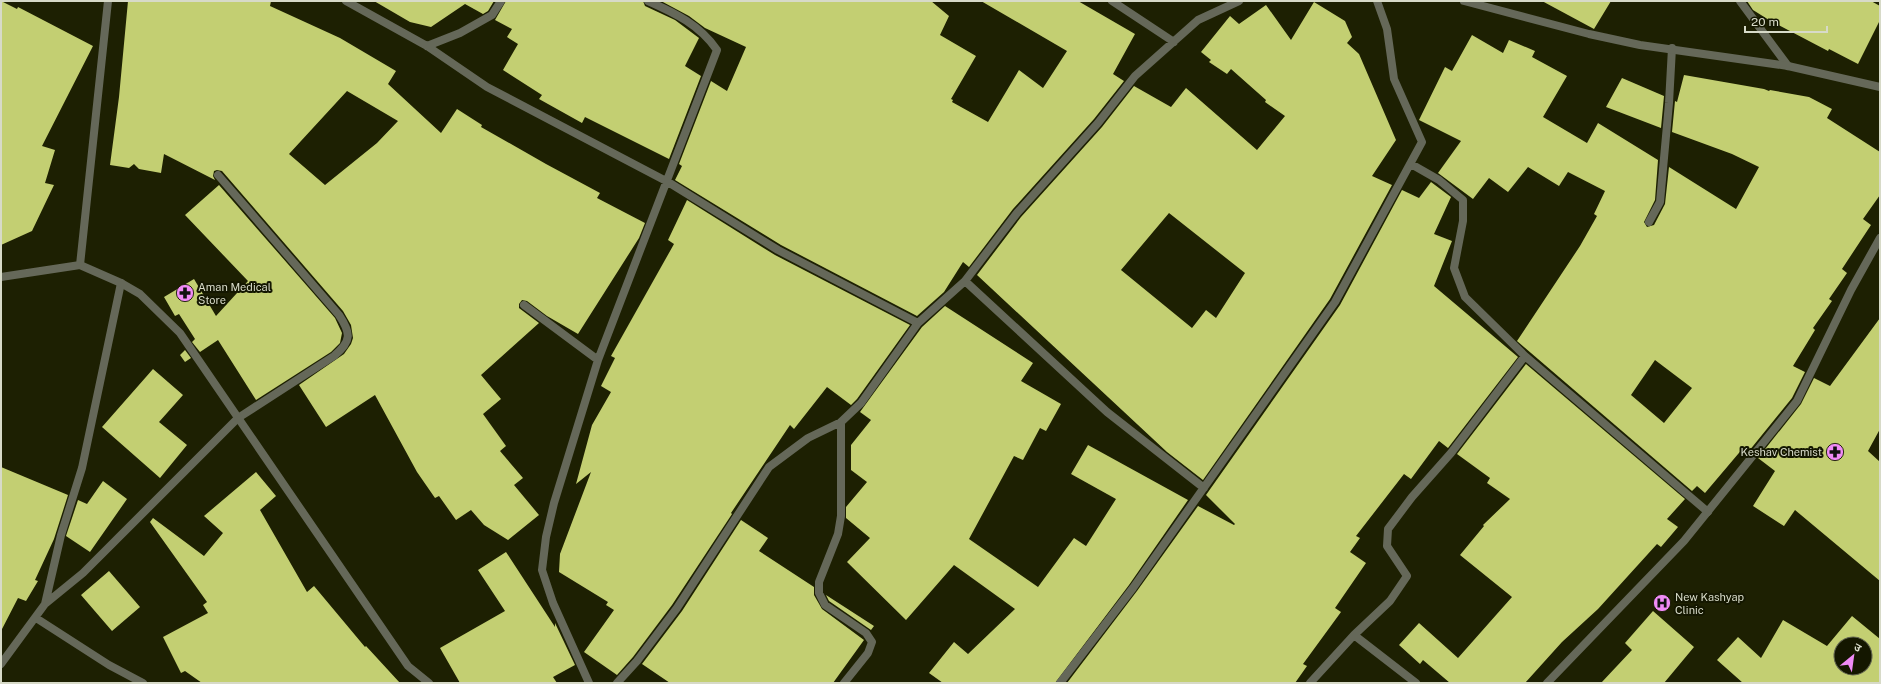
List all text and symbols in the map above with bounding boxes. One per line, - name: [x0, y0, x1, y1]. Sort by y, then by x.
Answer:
- scale bar: [1745, 8, 1827, 34]
- text: 20 m: [1751, 15, 1779, 29]
- place label: Aman Medical Store: [198, 281, 271, 306]
- pharmacy icon: Aman Medical Store: [175, 283, 195, 303]
- pharmacy icon: Keshav Chemist: [1825, 442, 1845, 462]
- place label: Keshav Chemist: [1741, 446, 1822, 458]
- place label: New Kashyap Clinic: [1675, 591, 1745, 616]
- hospital icon: New Kashyap Clinic: [1652, 593, 1672, 613]
- north arrow: [1833, 636, 1873, 676]
- text: उ: [1852, 640, 1864, 654]

